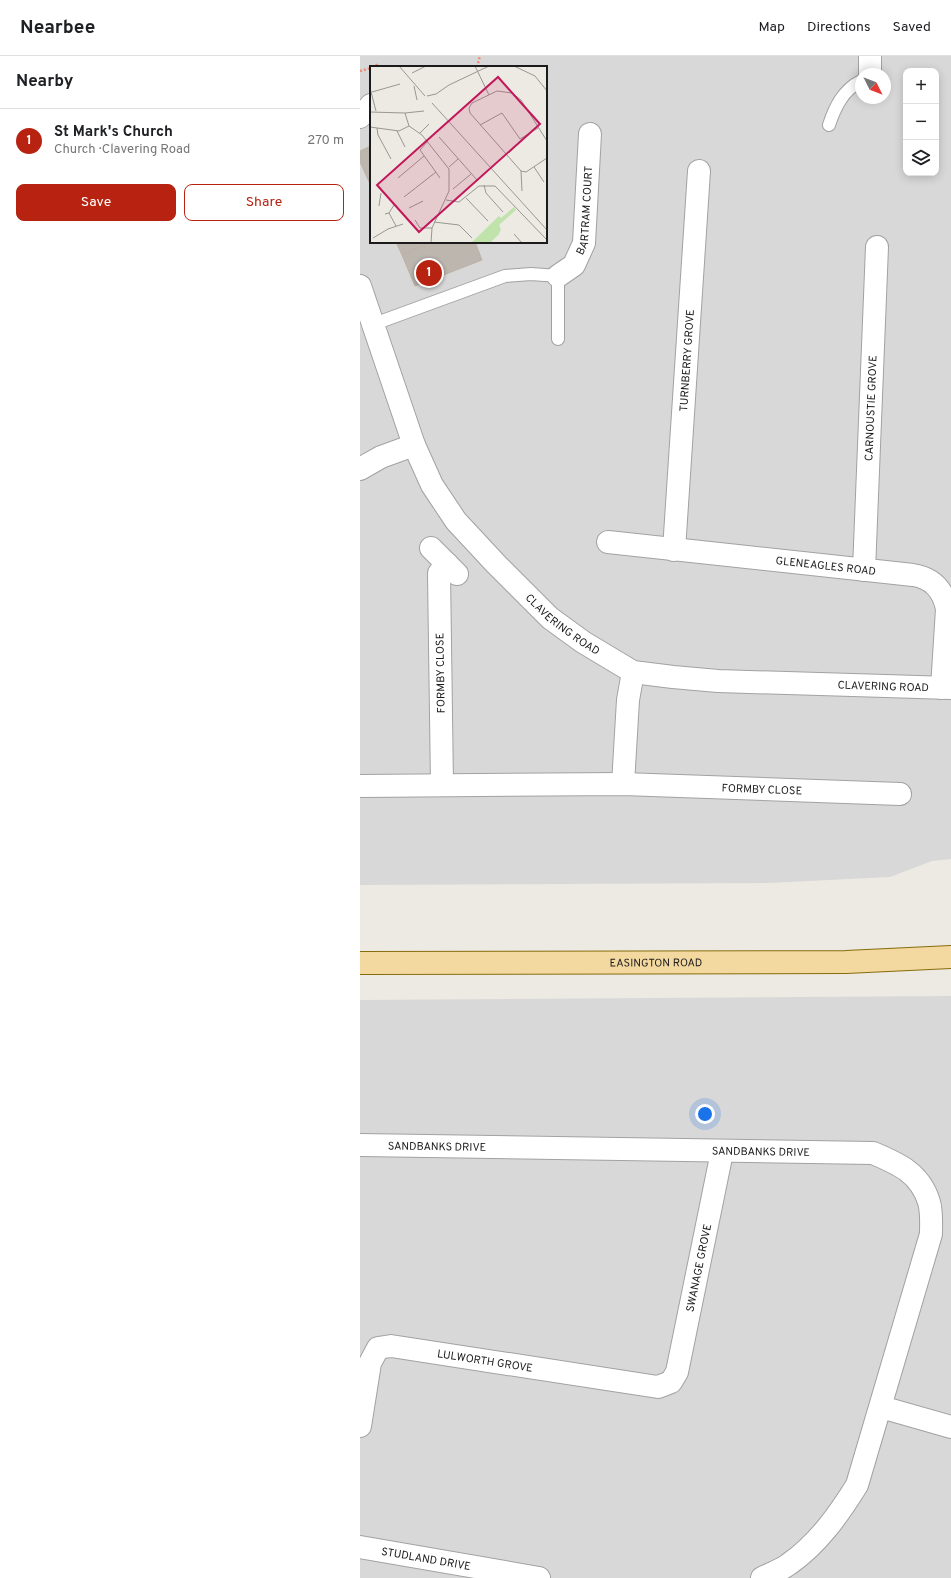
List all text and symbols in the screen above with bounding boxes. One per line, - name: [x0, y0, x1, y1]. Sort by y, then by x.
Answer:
- text: Nearbee: [20, 16, 95, 40]
- text: Map: [759, 19, 785, 36]
- text: Directions: [807, 19, 871, 36]
- text: Saved: [893, 19, 931, 36]
- inset map: [370, 66, 547, 243]
- north arrow: [855, 68, 891, 104]
- map controls: [903, 68, 939, 176]
- button: +: [903, 68, 939, 104]
- text: Nearby: [16, 71, 73, 93]
- button: −: [903, 104, 939, 140]
- text: St Mark's Church: [54, 123, 173, 142]
- text: 1: [26, 133, 32, 149]
- text: 270 m: [307, 133, 344, 149]
- button: layers: [903, 140, 939, 176]
- text: Church · Clavering Road: [54, 142, 190, 158]
- street label: BARTRAM COURT: [573, 166, 596, 258]
- button: Save: [16, 184, 176, 221]
- button: Share: [184, 184, 344, 221]
- pin: 1: [416, 258, 442, 288]
- street label: TURNBERRY GROVE: [677, 309, 698, 412]
- street label: CARNOUSTIE GROVE: [862, 355, 881, 461]
- street label: GLENEAGLES ROAD: [775, 554, 876, 579]
- street label: CLAVERING ROAD: [522, 591, 602, 659]
- street label: FORMBY CLOSE: [433, 633, 449, 713]
- street label: CLAVERING ROAD: [837, 679, 929, 695]
- street label: FORMBY CLOSE: [721, 782, 802, 798]
- street label: EASINGTON ROAD: [610, 956, 702, 970]
- your location: [695, 1104, 715, 1124]
- street label: SANDBANKS DRIVE: [388, 1139, 486, 1155]
- street label: SANDBANKS DRIVE: [712, 1144, 810, 1160]
- street label: SWANAGE GROVE: [683, 1223, 715, 1313]
- street label: LULWORTH GROVE: [436, 1347, 534, 1376]
- street label: STUDLAND DRIVE: [380, 1545, 472, 1574]

